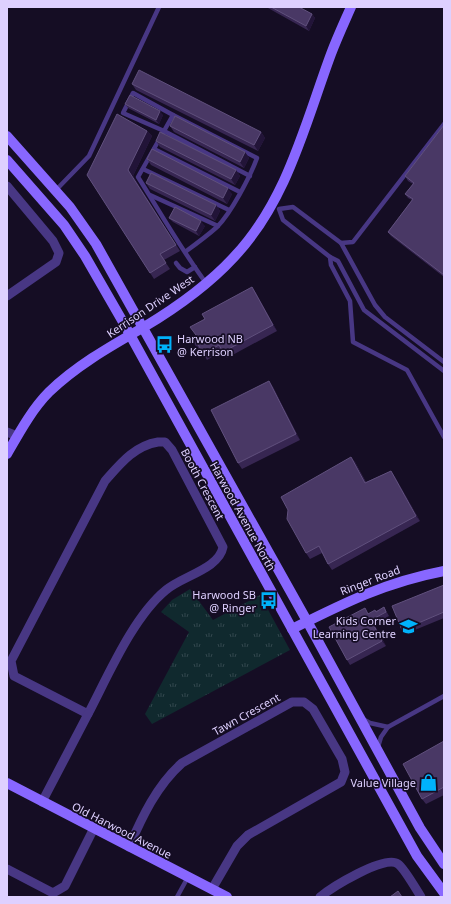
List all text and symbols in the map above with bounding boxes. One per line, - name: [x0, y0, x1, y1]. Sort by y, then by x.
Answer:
- street label: Kerrison Drive West: [104, 271, 197, 341]
- place label: Harwood NB @ Kerrison: [177, 331, 243, 359]
- bus stop icon: Harwood NB @ Kerrison: [154, 334, 174, 354]
- street label: Booth Crescent: [178, 446, 228, 522]
- street label: Harwood Avenue North: [207, 459, 279, 573]
- street label: Ringer Road: [338, 562, 402, 598]
- place label: Harwood SB @ Ringer: [192, 587, 256, 615]
- bus stop icon: Harwood SB @ Ringer: [259, 590, 279, 610]
- place label: Kids Corner Learning Centre: [313, 613, 396, 641]
- school or university icon: Kids Corner Learning Centre: [399, 616, 419, 636]
- street label: Tawn Crescent: [210, 689, 282, 739]
- shop icon: Value Village: [419, 772, 439, 792]
- place label: Value Village: [350, 775, 416, 790]
- street label: Old Harwood Avenue: [70, 798, 174, 862]

